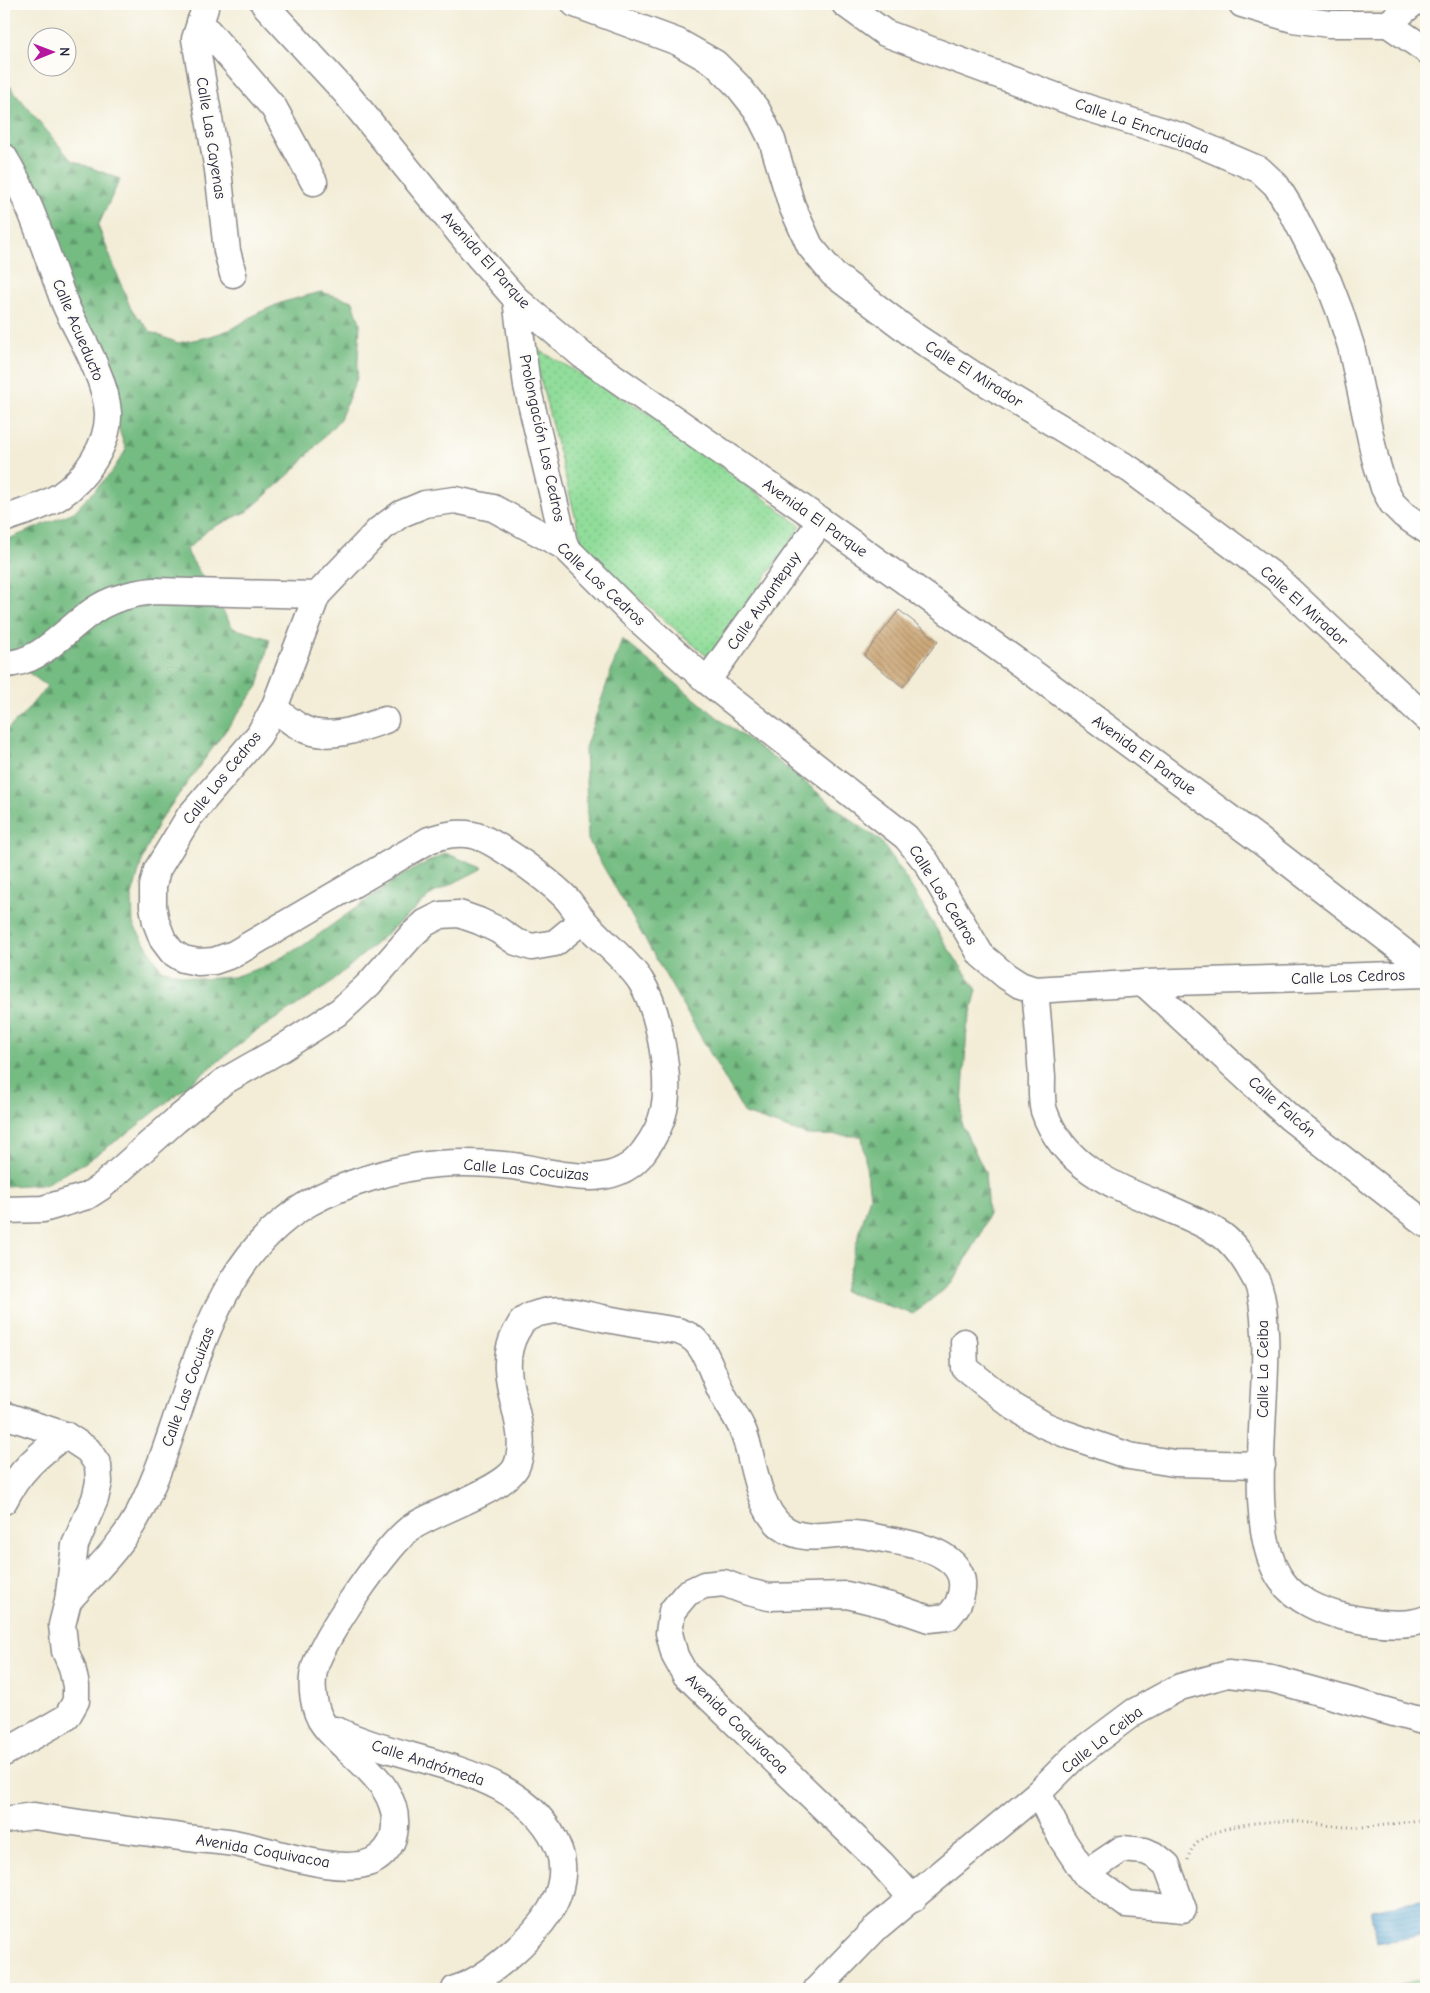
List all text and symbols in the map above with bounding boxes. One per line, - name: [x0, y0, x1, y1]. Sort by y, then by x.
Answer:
- north arrow: [28, 28, 78, 78]
- text: N: [56, 47, 73, 56]
- street label: Calle Las Cayenas: [192, 76, 230, 201]
- street label: Calle La Encrucijada: [1073, 95, 1211, 157]
- street label: Avenida El Parque: [438, 208, 534, 312]
- street label: Calle Acueducto: [48, 277, 108, 383]
- street label: Calle El Mirador: [922, 337, 1027, 412]
- street label: Prolongación Los Cedros: [515, 353, 569, 524]
- street label: Avenida El Parque: [759, 475, 871, 561]
- street label: Calle Los Cedros: [553, 539, 649, 630]
- street label: Calle Auyantepuy: [723, 548, 805, 654]
- street label: Calle El Mirador: [1257, 562, 1352, 650]
- street label: Avenida El Parque: [1089, 711, 1199, 799]
- street label: Calle Los Cedros: [179, 728, 265, 828]
- street label: Calle Los Cedros: [905, 842, 981, 948]
- street label: Calle Los Cedros: [1291, 966, 1406, 988]
- street label: Calle Falcón: [1245, 1073, 1319, 1141]
- street label: Calle Las Cocuizas: [463, 1156, 590, 1184]
- street label: Calle La Ceiba: [1254, 1320, 1272, 1418]
- street label: Calle Las Cocuizas: [158, 1325, 218, 1449]
- street label: Avenida Coquivacoa: [682, 1670, 792, 1778]
- street label: Calle La Ceiba: [1058, 1703, 1146, 1777]
- street label: Calle Andrómeda: [369, 1736, 487, 1790]
- street label: Avenida Coquivacoa: [195, 1830, 331, 1872]

